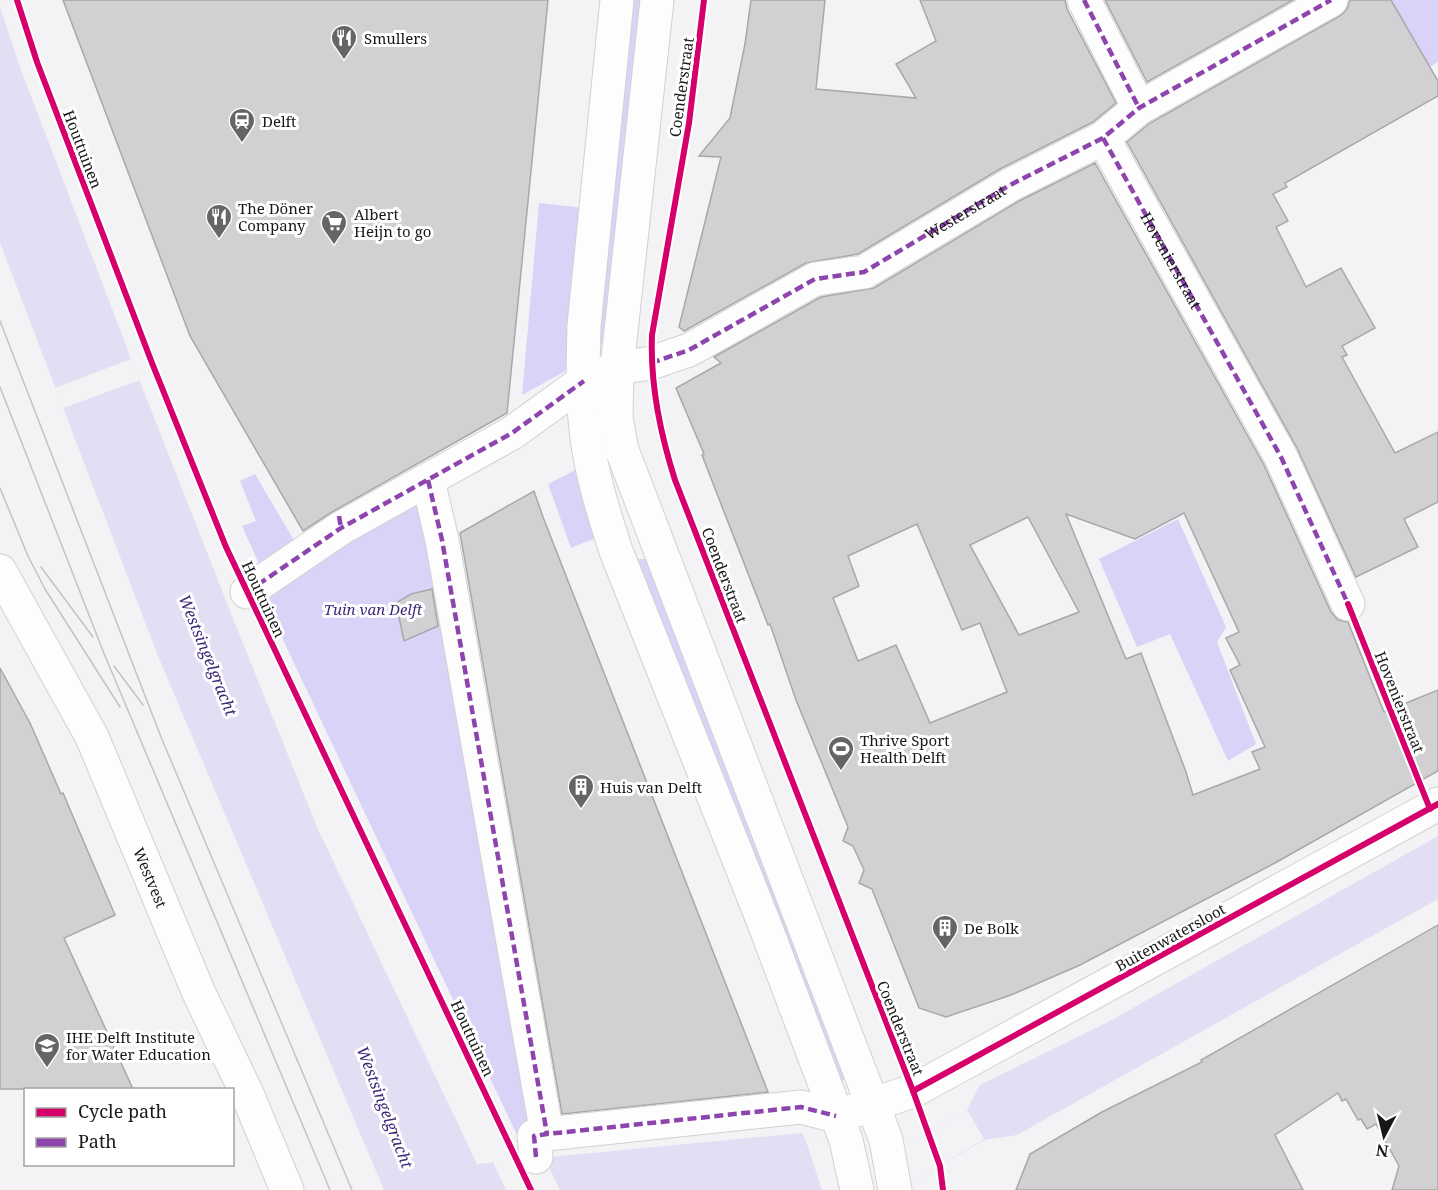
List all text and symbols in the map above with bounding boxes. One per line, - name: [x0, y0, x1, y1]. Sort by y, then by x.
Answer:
- restaurant icon: Smullers: [329, 23, 359, 61]
- place label: Smullers: [364, 28, 427, 48]
- street label: Coenderstraat: [664, 36, 698, 138]
- station icon: Delft: [227, 106, 257, 144]
- street label: Houttuinen: [59, 107, 107, 191]
- place label: Delft: [262, 111, 296, 131]
- street label: Westerstraat: [921, 180, 1009, 244]
- place label: The Döner Company: [238, 198, 313, 235]
- restaurant icon: The Döner Company: [204, 202, 234, 240]
- place label: Albert Heijn to go: [354, 204, 431, 241]
- supermarket icon: Albert Heijn to go: [319, 208, 349, 246]
- street label: Hovenierstraat: [1136, 208, 1206, 312]
- street label: Coenderstraat: [698, 524, 752, 626]
- street label: Houttuinen: [238, 557, 291, 641]
- water label: Westsingelgracht: [174, 591, 242, 719]
- park label: Tuin van Delft: [324, 599, 423, 619]
- street label: Hovenierstraat: [1371, 648, 1429, 756]
- place label: Thrive Sport Health Delft: [860, 730, 950, 767]
- sports icon: Thrive Sport Health Delft: [826, 734, 856, 772]
- building icon: Huis van Delft: [566, 772, 596, 810]
- place label: Huis van Delft: [600, 777, 702, 797]
- street label: Westvest: [129, 844, 172, 911]
- street label: Buitenwatersloot: [1111, 898, 1229, 976]
- building icon: De Bolk: [930, 913, 960, 951]
- place label: De Bolk: [964, 918, 1019, 938]
- street label: Coenderstraat: [873, 977, 929, 1079]
- street label: Houttuinen: [447, 996, 500, 1080]
- place label: IHE Delft Institute for Water Education: [66, 1027, 211, 1064]
- school or university icon: IHE Delft Institute for Water Education: [32, 1031, 62, 1069]
- water label: Westsingelgracht: [352, 1043, 418, 1171]
- legend: [24, 1088, 234, 1166]
- text: Cycle path: [78, 1099, 167, 1123]
- north arrow: [1354, 1106, 1414, 1166]
- text: Path: [78, 1129, 117, 1153]
- text: N: [1374, 1139, 1390, 1163]

